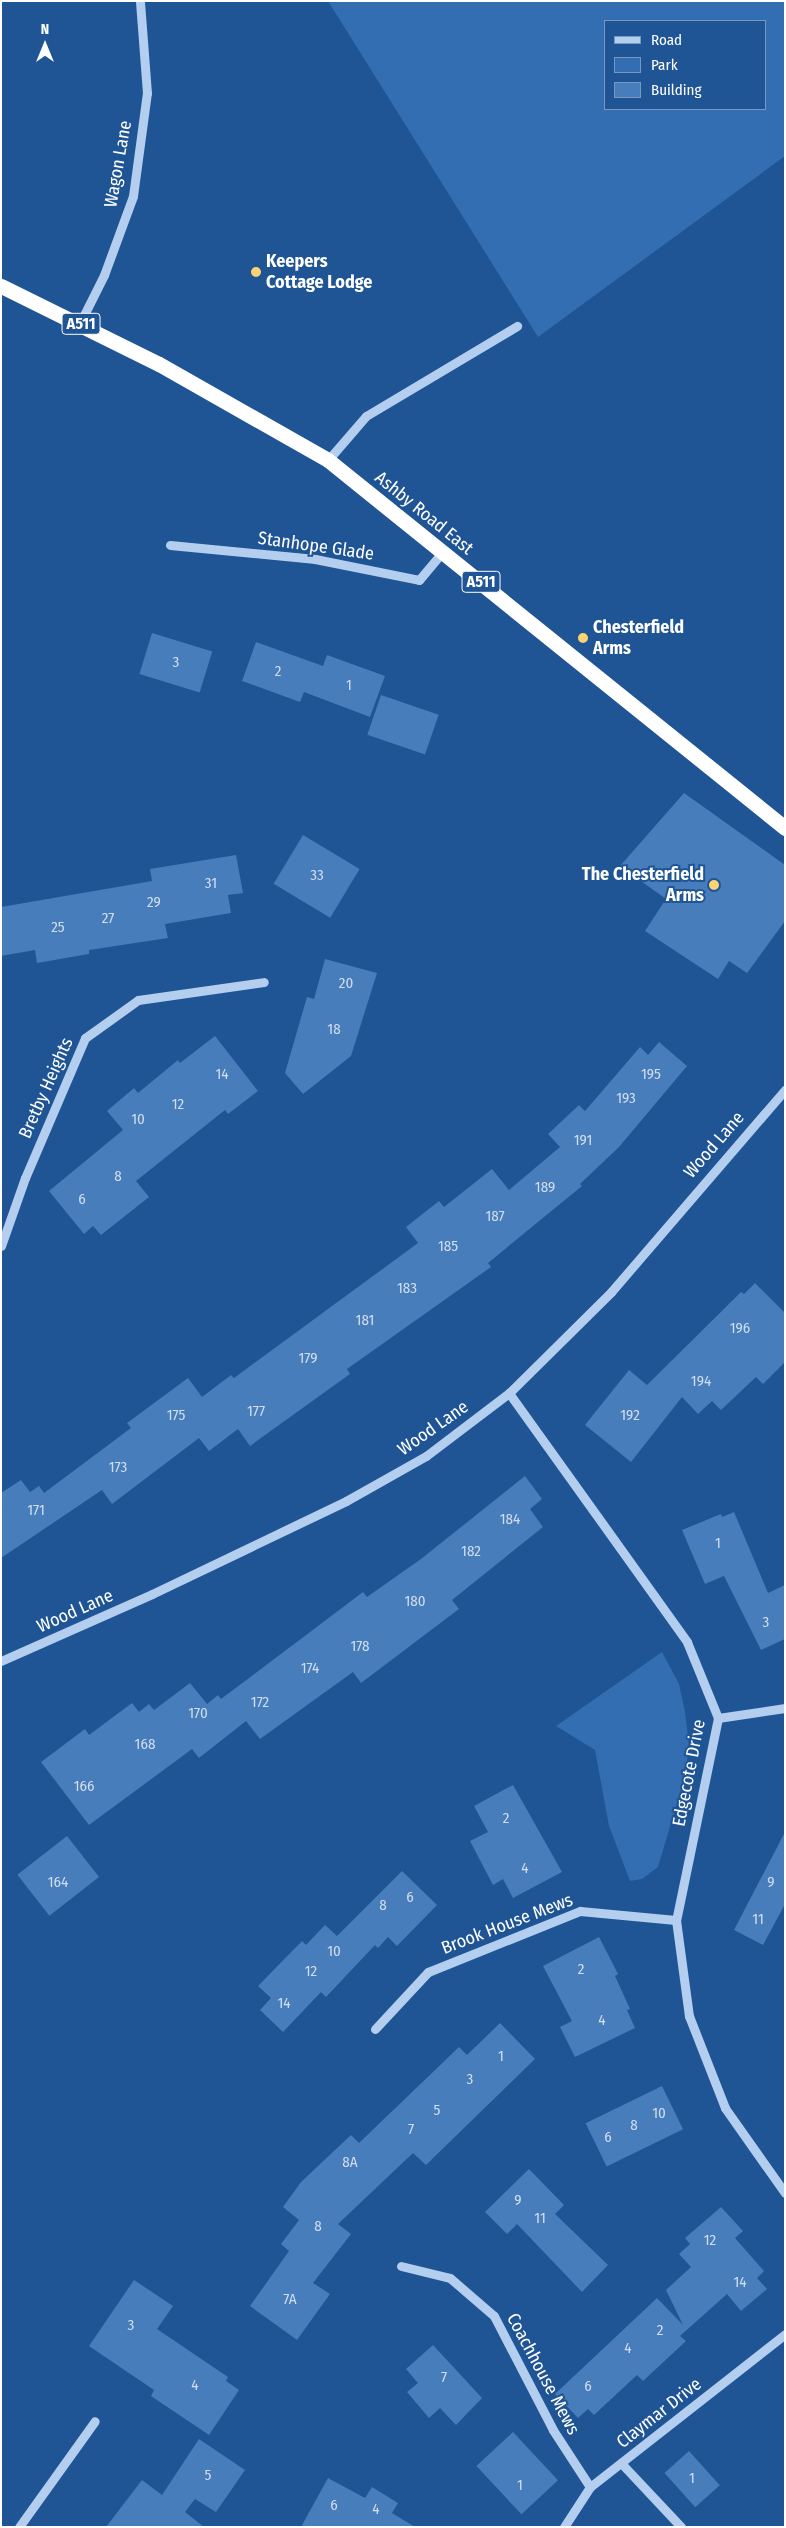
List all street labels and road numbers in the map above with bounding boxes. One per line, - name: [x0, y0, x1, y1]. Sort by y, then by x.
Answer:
- street label: Wagon Lane: [100, 119, 136, 209]
- road number: A511: [61, 310, 101, 338]
- street label: Ashby Road East: [370, 467, 478, 559]
- street label: Stanhope Glade: [257, 527, 375, 565]
- road number: A511: [461, 568, 501, 596]
- street label: Bretby Heights: [14, 1034, 78, 1142]
- street label: Wood Lane: [679, 1107, 749, 1183]
- street label: Wood Lane: [394, 1396, 472, 1460]
- street label: Wood Lane: [34, 1585, 116, 1637]
- street label: Edgecote Drive: [668, 1718, 710, 1828]
- street label: Brook House Mews: [438, 1889, 576, 1959]
- street label: Coachhouse Mews: [502, 2310, 584, 2438]
- street label: Claymar Drive: [612, 2373, 706, 2453]

